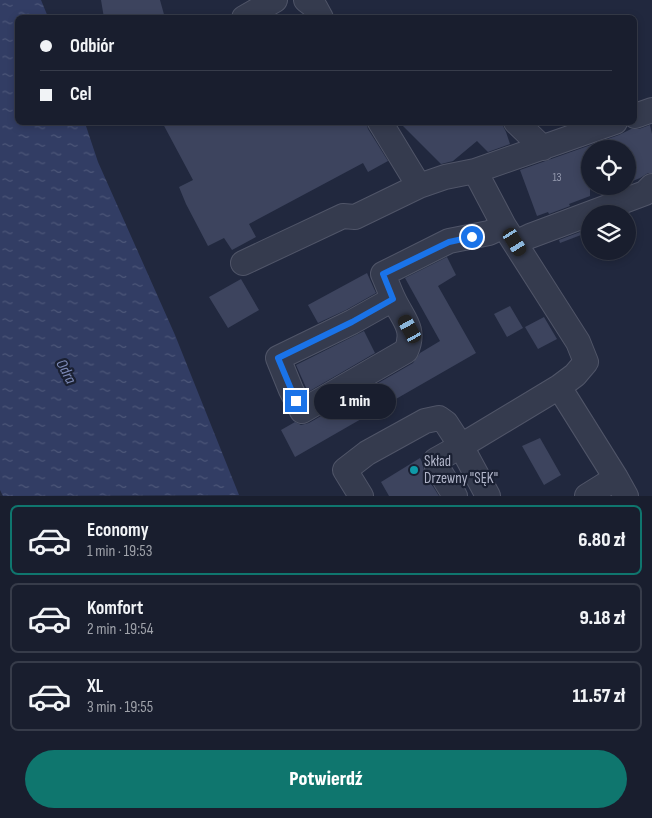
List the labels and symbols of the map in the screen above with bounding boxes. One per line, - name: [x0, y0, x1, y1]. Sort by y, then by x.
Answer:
- house number: 13: [552, 170, 562, 185]
- car: [500, 225, 529, 259]
- route start: [461, 226, 483, 248]
- car: [396, 312, 423, 346]
- water label: Odra: [51, 356, 80, 388]
- callout: 1 min: [314, 384, 396, 418]
- route end: [285, 390, 307, 412]
- place label: Skład Drzewny "SĘK": [424, 452, 498, 488]
- marker: Skład Drzewny "SĘK": [408, 464, 420, 476]

